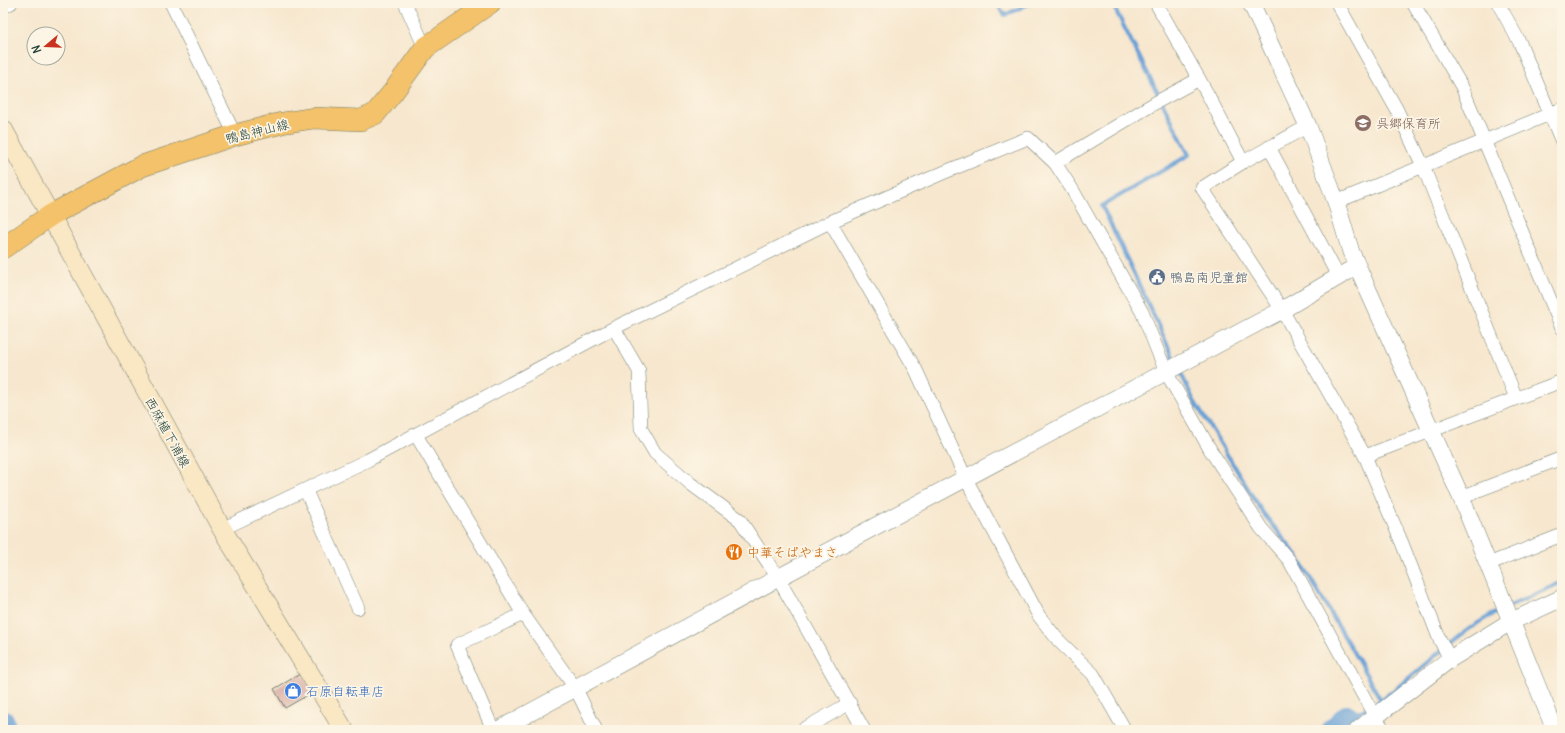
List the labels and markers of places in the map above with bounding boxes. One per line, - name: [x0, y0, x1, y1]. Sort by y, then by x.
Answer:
- school or university icon: 呉郷保育所: [1353, 113, 1373, 133]
- place label: 呉郷保育所: [1376, 115, 1441, 132]
- public building icon: 鴨島南児童館: [1147, 267, 1167, 287]
- place label: 鴨島南児童館: [1170, 269, 1248, 286]
- restaurant icon: 中華そばやまさ: [724, 542, 744, 562]
- place label: 中華そばやまさ: [747, 544, 838, 561]
- shop icon: 石原自転車店: [283, 681, 303, 701]
- place label: 石原自転車店: [306, 683, 384, 700]

